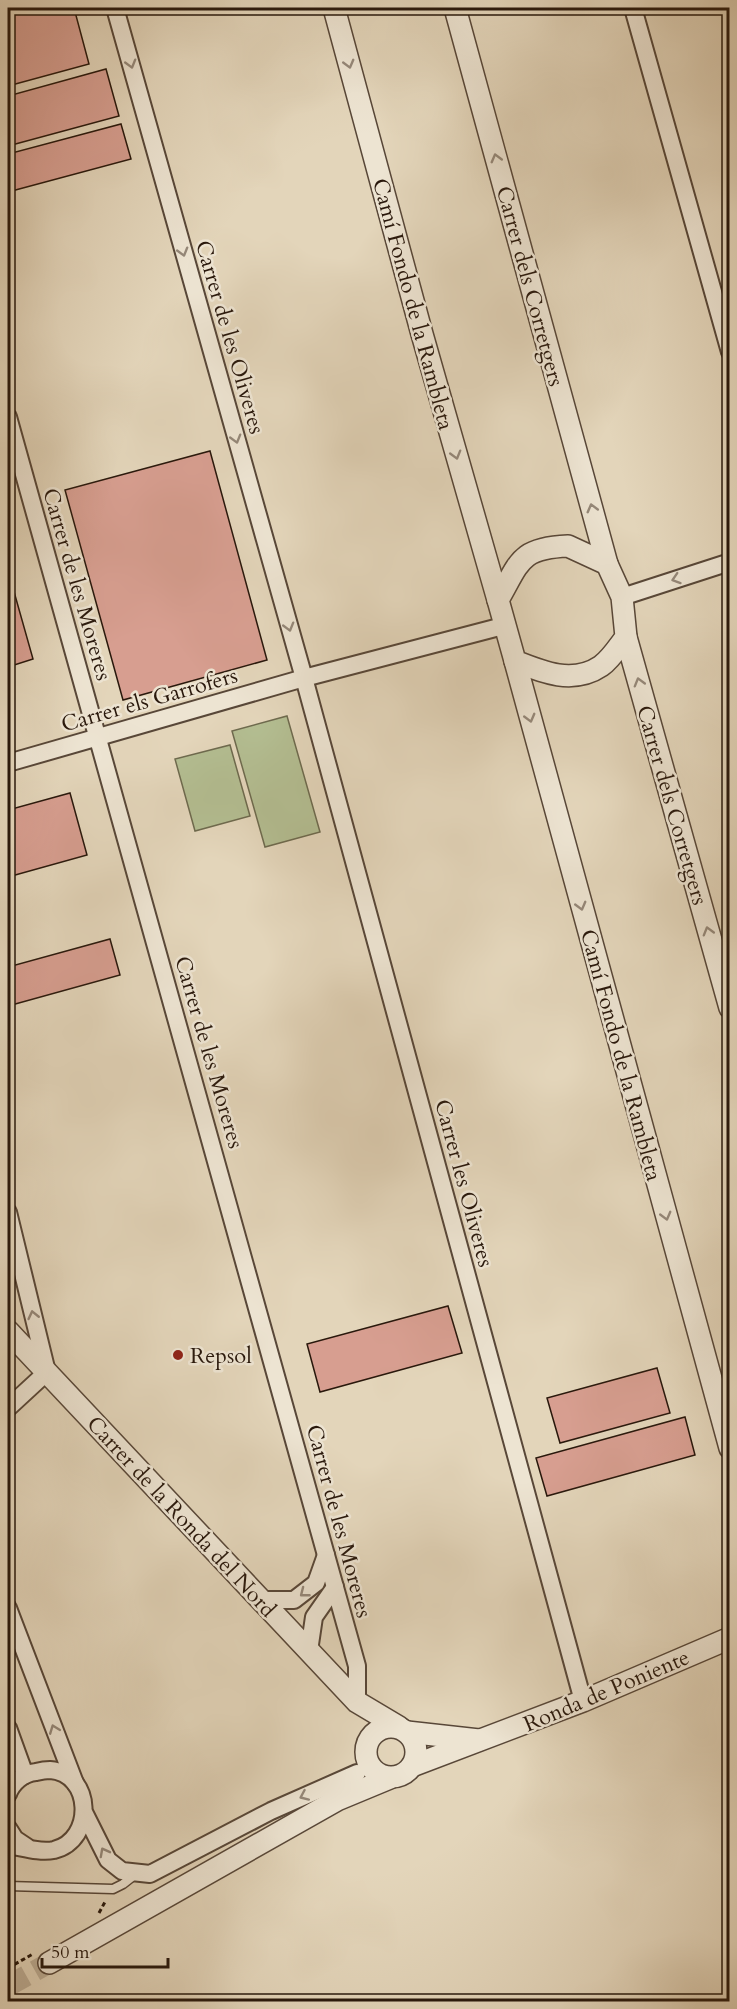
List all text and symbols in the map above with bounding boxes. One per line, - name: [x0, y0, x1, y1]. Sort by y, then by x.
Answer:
- one-way arrow: [342, 58, 354, 69]
- one-way arrow: [123, 59, 136, 69]
- one-way arrow: [491, 153, 503, 163]
- street label: Camí Fondo de la Rambleta: [365, 175, 461, 434]
- street label: Carrer dels Corretgers: [489, 183, 571, 390]
- street label: Carrer de les Oliveres: [188, 237, 272, 438]
- one-way arrow: [176, 246, 189, 256]
- one-way arrow: [229, 433, 241, 444]
- one-way arrow: [449, 449, 461, 459]
- street label: Carrer de les Moreres: [35, 485, 119, 684]
- one-way arrow: [586, 503, 599, 513]
- one-way arrow: [671, 572, 682, 585]
- one-way arrow: [282, 621, 294, 632]
- street label: Carrer els Garrofers: [58, 660, 241, 739]
- one-way arrow: [634, 678, 646, 688]
- street label: Carrer dels Corretgers: [629, 702, 715, 909]
- one-way arrow: [523, 712, 535, 723]
- one-way arrow: [574, 901, 587, 911]
- street label: Camí Fondo de la Rambleta: [573, 926, 669, 1185]
- one-way arrow: [703, 926, 715, 937]
- street label: Carrer de les Moreres: [167, 953, 251, 1152]
- street label: Carrer les Oliveres: [427, 1096, 501, 1270]
- one-way arrow: [659, 1210, 671, 1220]
- one-way arrow: [28, 1310, 41, 1320]
- place label: Repsol: [190, 1341, 252, 1371]
- marker: Repsol: [171, 1348, 185, 1362]
- street label: Carrer de la Ronda del Nord: [80, 1409, 283, 1624]
- street label: Carrer de les Moreres: [299, 1421, 379, 1621]
- one-way arrow: [299, 1585, 310, 1596]
- street label: Ronda de Poniente: [519, 1642, 694, 1739]
- one-way arrow: [49, 1725, 62, 1735]
- one-way arrow: [299, 1789, 310, 1801]
- one-way arrow: [100, 1847, 111, 1858]
- scale bar: [42, 1931, 168, 1969]
- text: 50 m: [51, 1940, 90, 1965]

